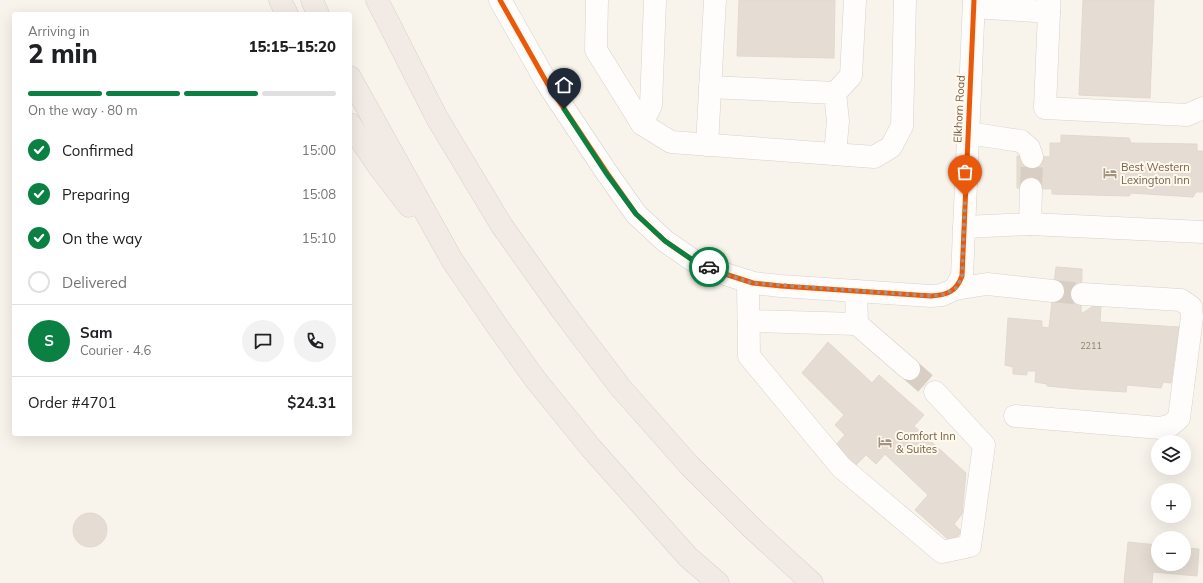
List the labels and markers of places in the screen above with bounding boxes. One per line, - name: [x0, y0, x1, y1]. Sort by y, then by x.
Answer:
- pin: [547, 68, 581, 109]
- pin: [948, 155, 982, 196]
- place label: Best Western Lexington Inn: [1121, 160, 1190, 187]
- hotel icon: Best Western Lexington Inn: [1102, 165, 1118, 181]
- place label: Comfort Inn & Suites: [896, 429, 956, 456]
- hotel icon: Comfort Inn & Suites: [877, 434, 893, 450]

